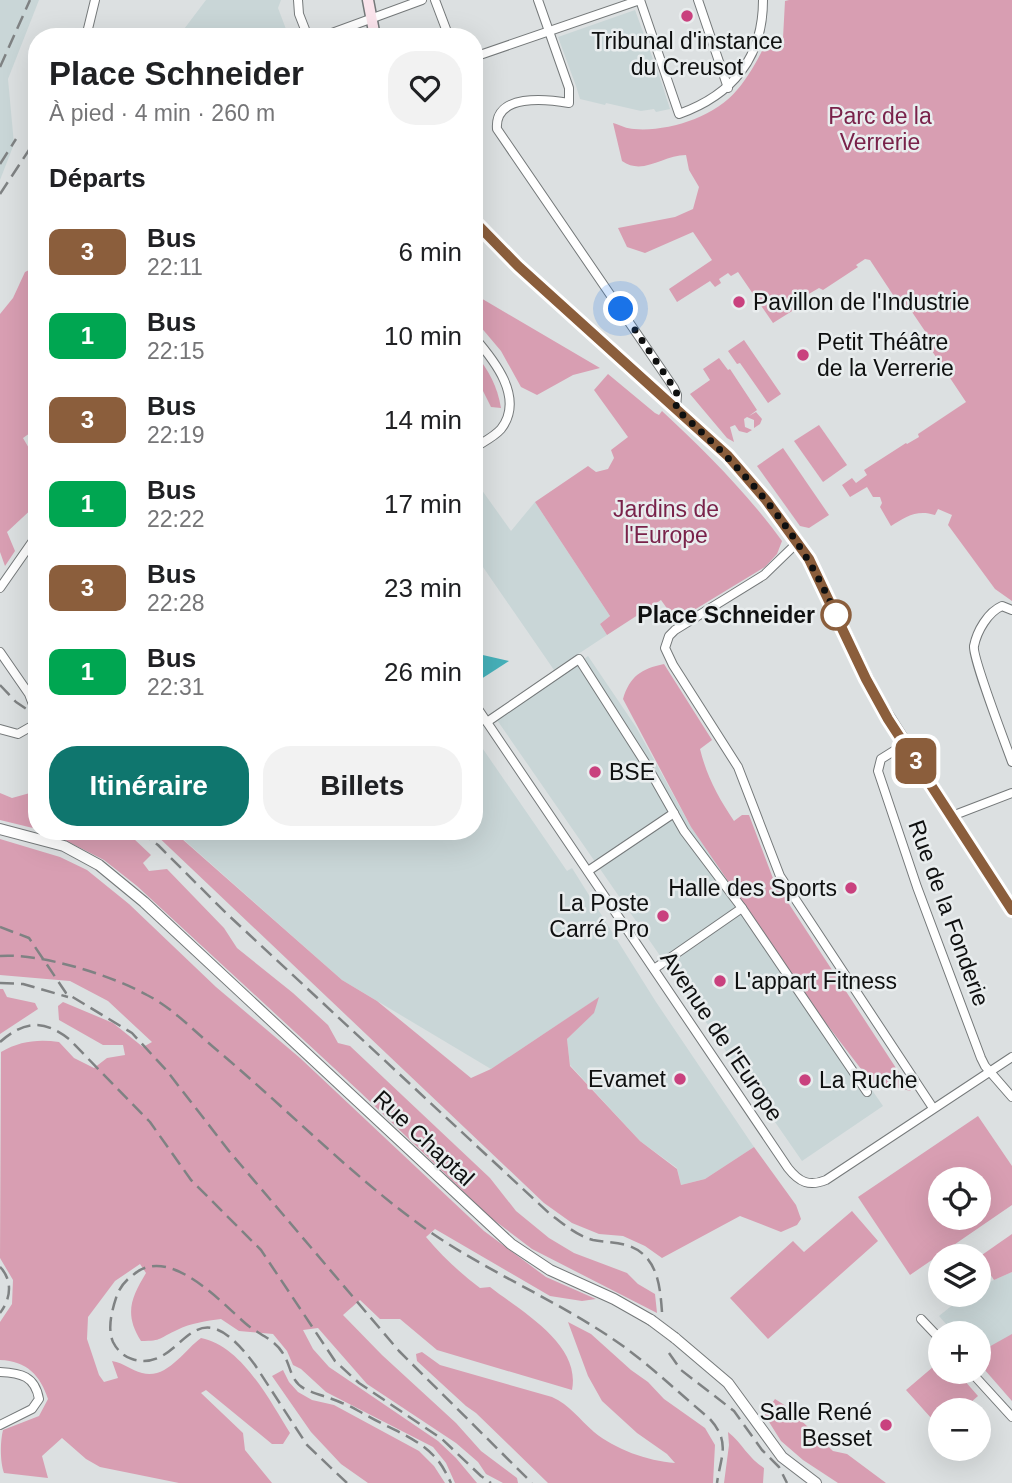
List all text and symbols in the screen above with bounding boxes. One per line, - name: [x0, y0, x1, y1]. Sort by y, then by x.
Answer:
- marker: Tribunal d'instance du Creusot: [679, 8, 695, 24]
- place label: Tribunal d'instance du Creusot: [591, 28, 783, 80]
- button: heart: [388, 51, 462, 125]
- text: Place Schneider: [49, 55, 304, 92]
- text: À pied · 4 min · 260 m: [49, 100, 275, 126]
- park label: Parc de la Verrerie: [828, 103, 932, 155]
- text: Départs: [49, 163, 146, 193]
- text: Bus: [147, 223, 196, 253]
- text: 6 min: [398, 237, 462, 267]
- text: 3: [81, 238, 94, 265]
- text: 22:11: [147, 254, 203, 280]
- place label: Pavillon de l'Industrie: [753, 289, 970, 315]
- your location: [603, 291, 638, 326]
- marker: Pavillon de l'Industrie: [731, 294, 747, 310]
- text: Bus: [147, 307, 196, 337]
- text: 10 min: [384, 321, 462, 351]
- text: 1: [81, 322, 94, 349]
- place label: Petit Théâtre de la Verrerie: [817, 329, 954, 381]
- text: 22:15: [147, 338, 205, 364]
- marker: Petit Théâtre de la Verrerie: [795, 347, 811, 363]
- text: Bus: [147, 391, 196, 421]
- text: 14 min: [384, 405, 462, 435]
- text: 3: [81, 406, 94, 433]
- text: 22:19: [147, 422, 205, 448]
- text: Bus: [147, 475, 196, 505]
- text: 17 min: [384, 489, 462, 519]
- text: 1: [81, 490, 94, 517]
- park label: Jardins de l'Europe: [613, 496, 719, 548]
- text: 22:22: [147, 506, 205, 532]
- text: Bus: [147, 559, 196, 589]
- text: 23 min: [384, 573, 462, 603]
- text: 3: [81, 574, 94, 601]
- text: 22:28: [147, 590, 205, 616]
- marker: Place Schneider: [821, 600, 851, 630]
- place label: Place Schneider: [637, 602, 815, 628]
- text: Bus: [147, 643, 196, 673]
- text: 26 min: [384, 657, 462, 687]
- text: 1: [81, 658, 94, 685]
- text: 22:31: [147, 674, 205, 700]
- line badge: 3: [893, 738, 939, 784]
- button: Itinéraire: [49, 746, 249, 826]
- button: Billets: [263, 746, 462, 826]
- text: 3: [909, 747, 923, 774]
- place label: BSE: [609, 759, 655, 785]
- marker: BSE: [587, 764, 603, 780]
- street label: Rue de la Fonderie: [903, 817, 995, 1009]
- place label: Halle des Sports: [668, 875, 837, 901]
- marker: Halle des Sports: [843, 880, 859, 896]
- place label: La Poste Carré Pro: [549, 890, 649, 942]
- marker: La Poste Carré Pro: [655, 908, 671, 924]
- street label: Avenue de l'Europe: [655, 946, 789, 1126]
- place label: L'appart Fitness: [734, 968, 897, 994]
- marker: L'appart Fitness: [712, 973, 728, 989]
- place label: Evamet: [588, 1066, 667, 1092]
- place label: La Ruche: [819, 1067, 917, 1093]
- marker: Evamet: [672, 1071, 688, 1087]
- marker: La Ruche: [797, 1072, 813, 1088]
- street label: Rue Chaptal: [368, 1085, 480, 1191]
- map controls: [928, 1167, 991, 1461]
- button: locate: [928, 1167, 991, 1230]
- button: layers: [928, 1244, 991, 1307]
- button: +: [928, 1321, 991, 1384]
- button: −: [928, 1398, 991, 1461]
- place label: Salle René Besset: [759, 1399, 873, 1451]
- marker: Salle René Besset: [878, 1417, 894, 1433]

